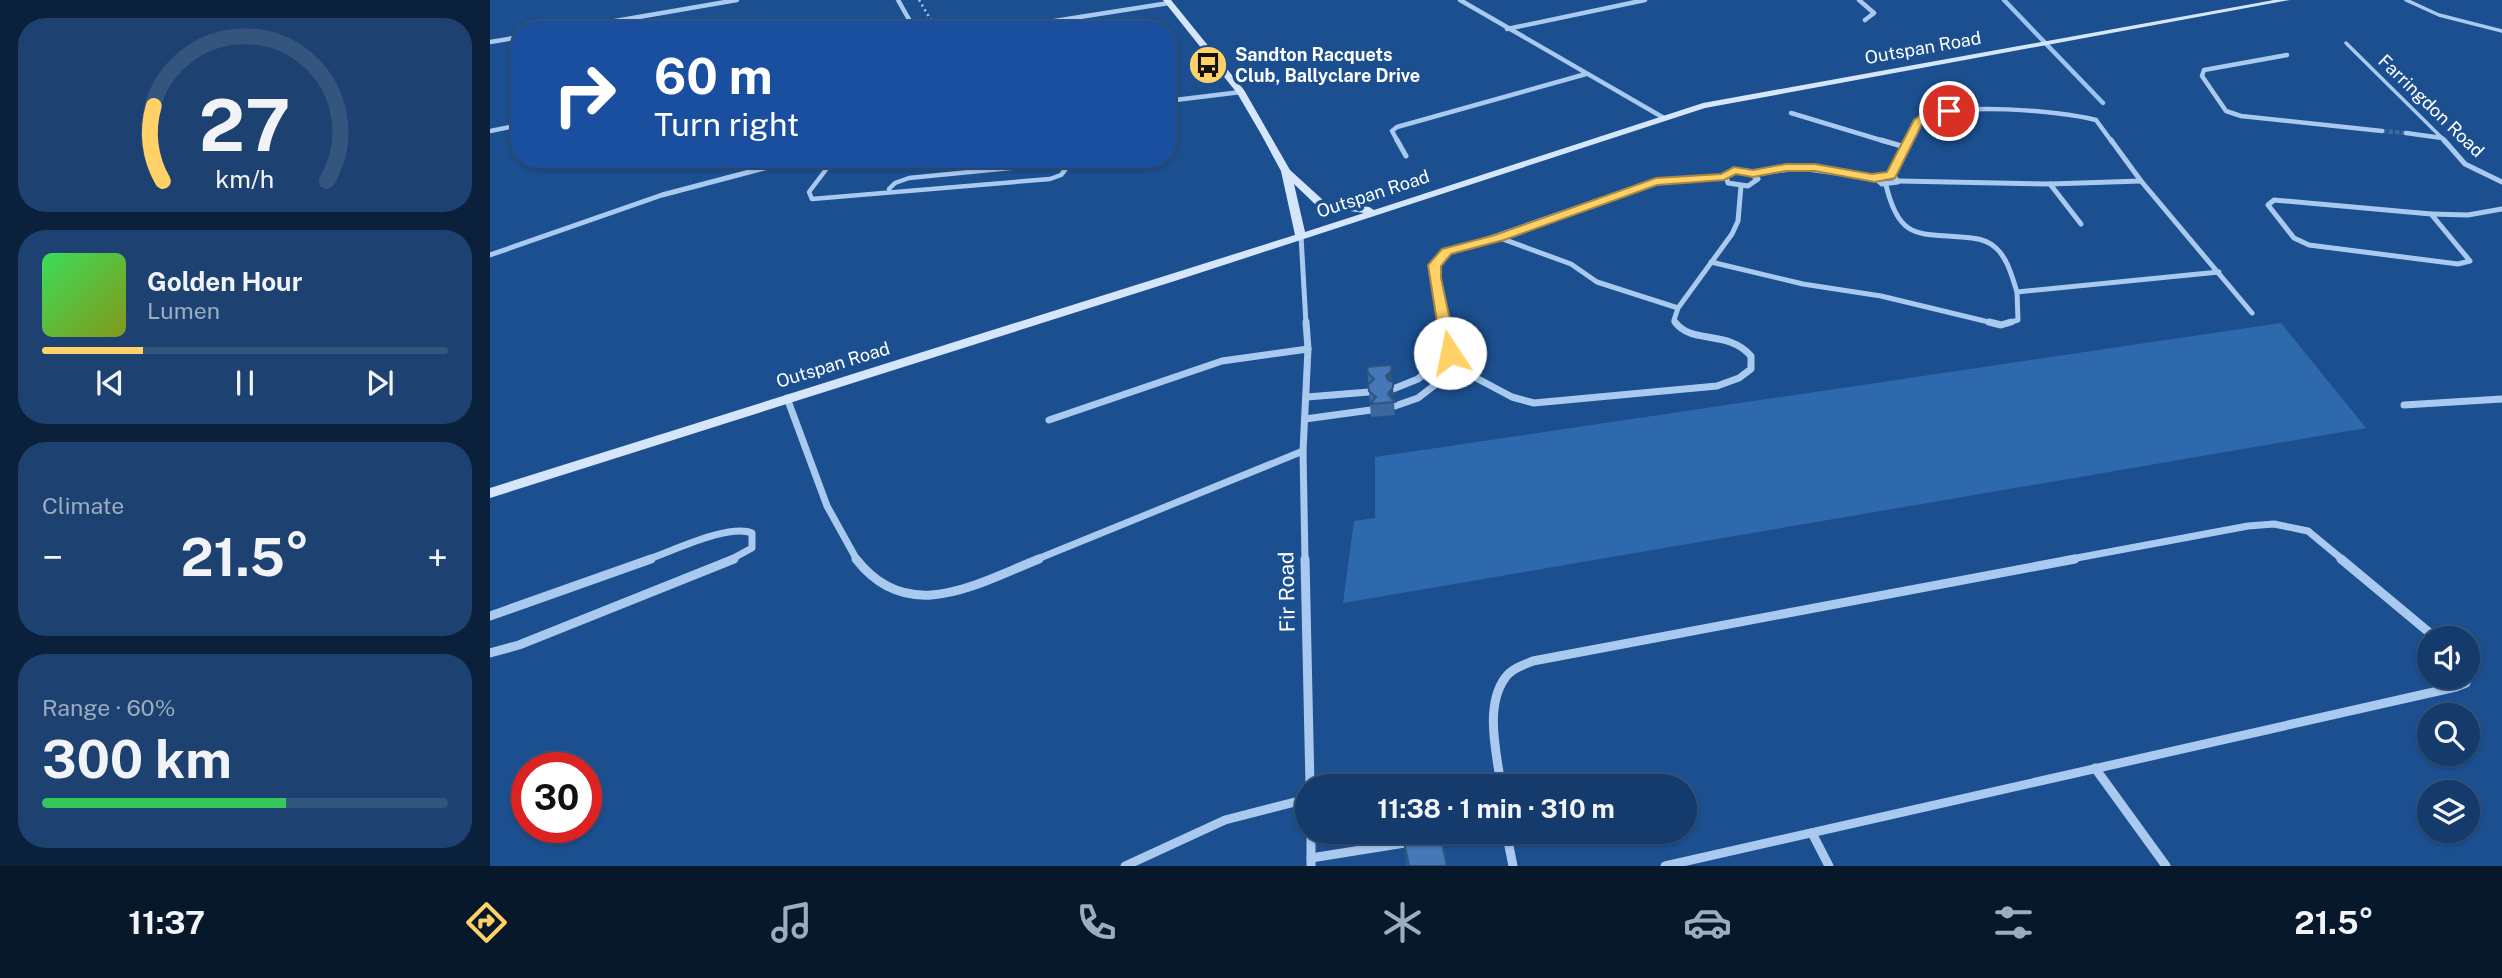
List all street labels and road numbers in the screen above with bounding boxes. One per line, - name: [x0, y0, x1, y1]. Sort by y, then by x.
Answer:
- street label: Outspan Road: [1863, 27, 1983, 68]
- street label: Farringdon Road: [2374, 50, 2489, 161]
- street label: Outspan Road: [1314, 165, 1432, 222]
- street label: Outspan Road: [774, 337, 892, 392]
- street label: Fir Road: [1273, 551, 1300, 633]

